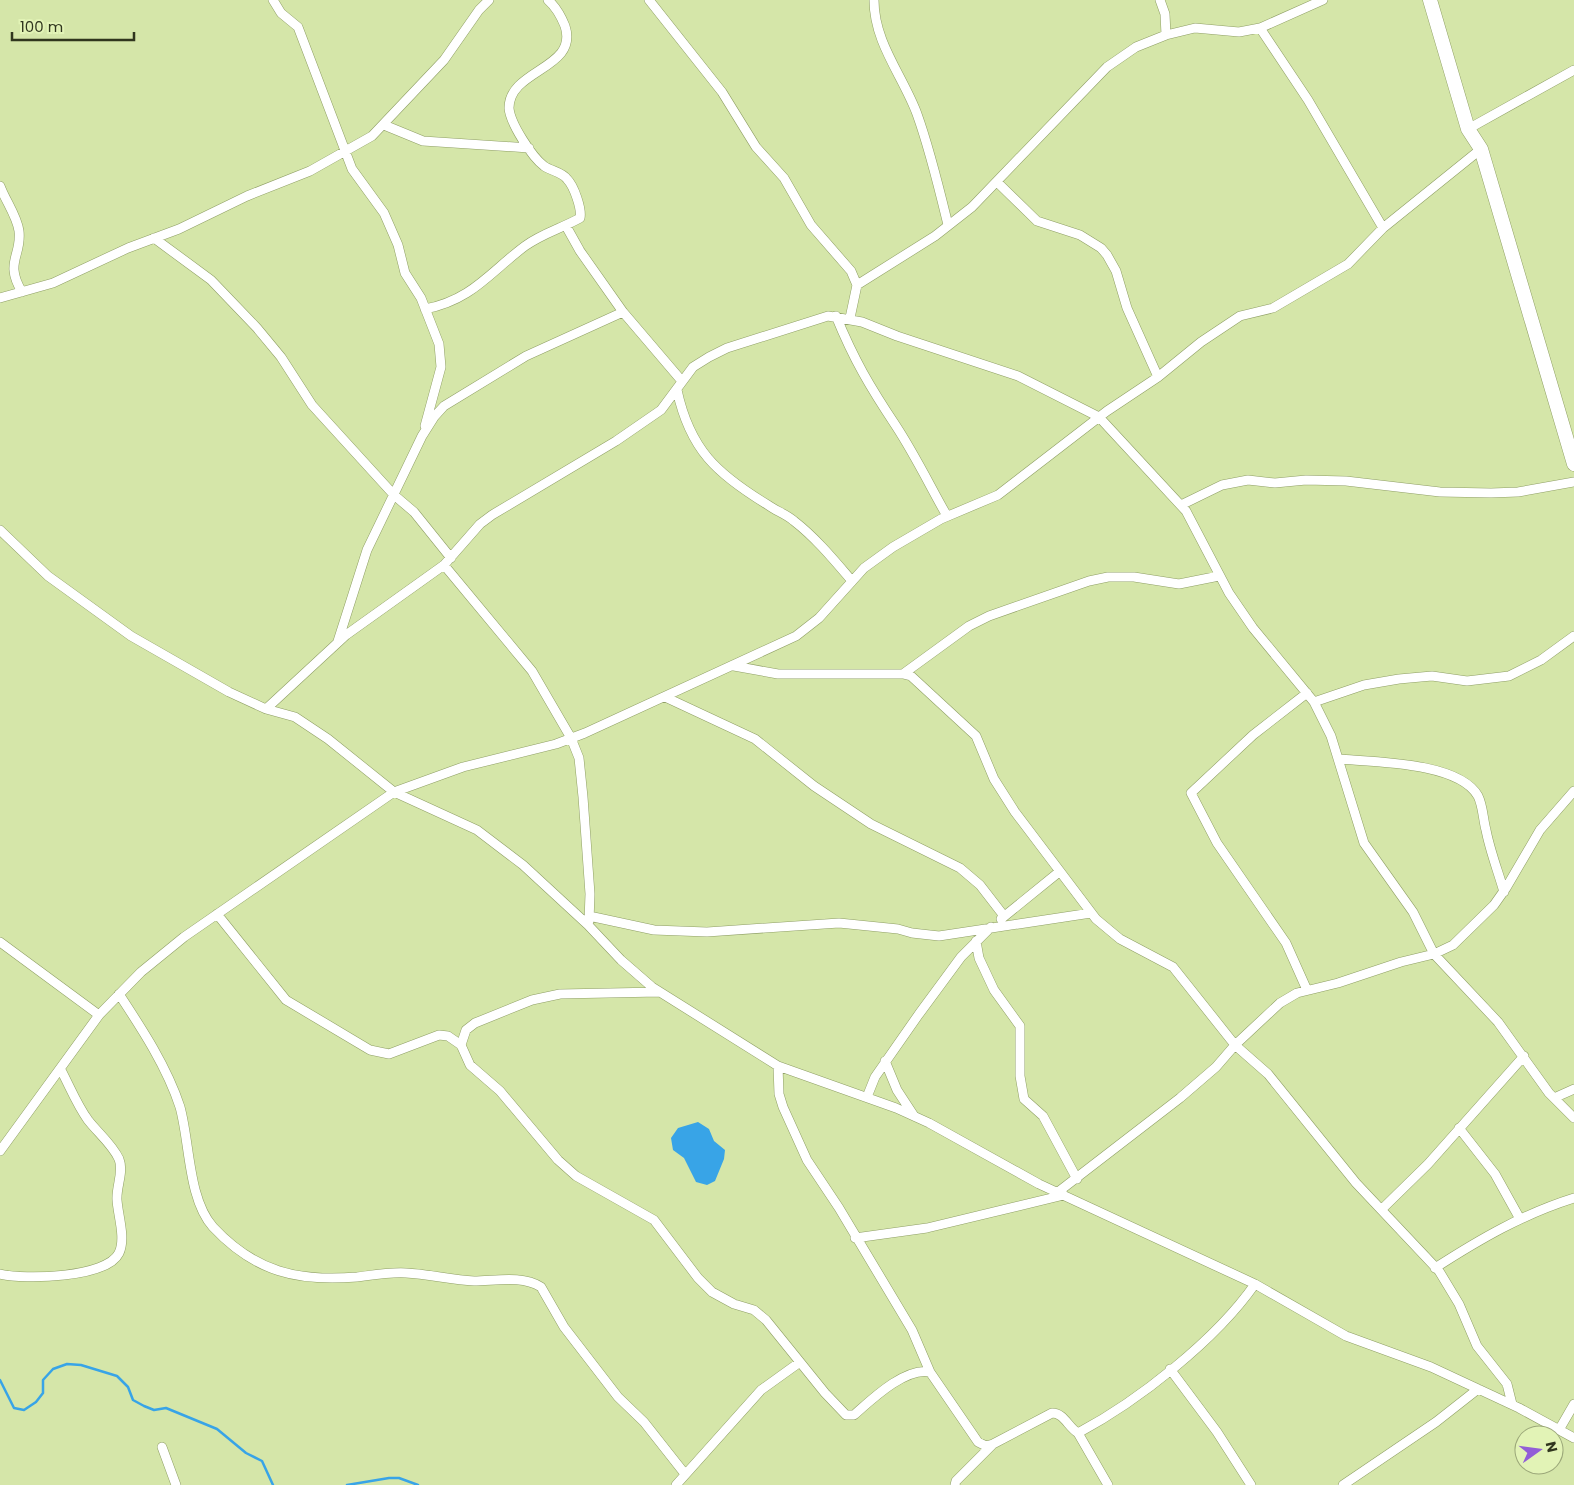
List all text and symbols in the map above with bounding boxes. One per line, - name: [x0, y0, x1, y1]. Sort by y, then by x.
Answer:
- scale bar: [12, 10, 135, 42]
- text: 100 m: [20, 16, 63, 37]
- north arrow: [1514, 1425, 1564, 1475]
- text: N: [1541, 1439, 1563, 1454]

